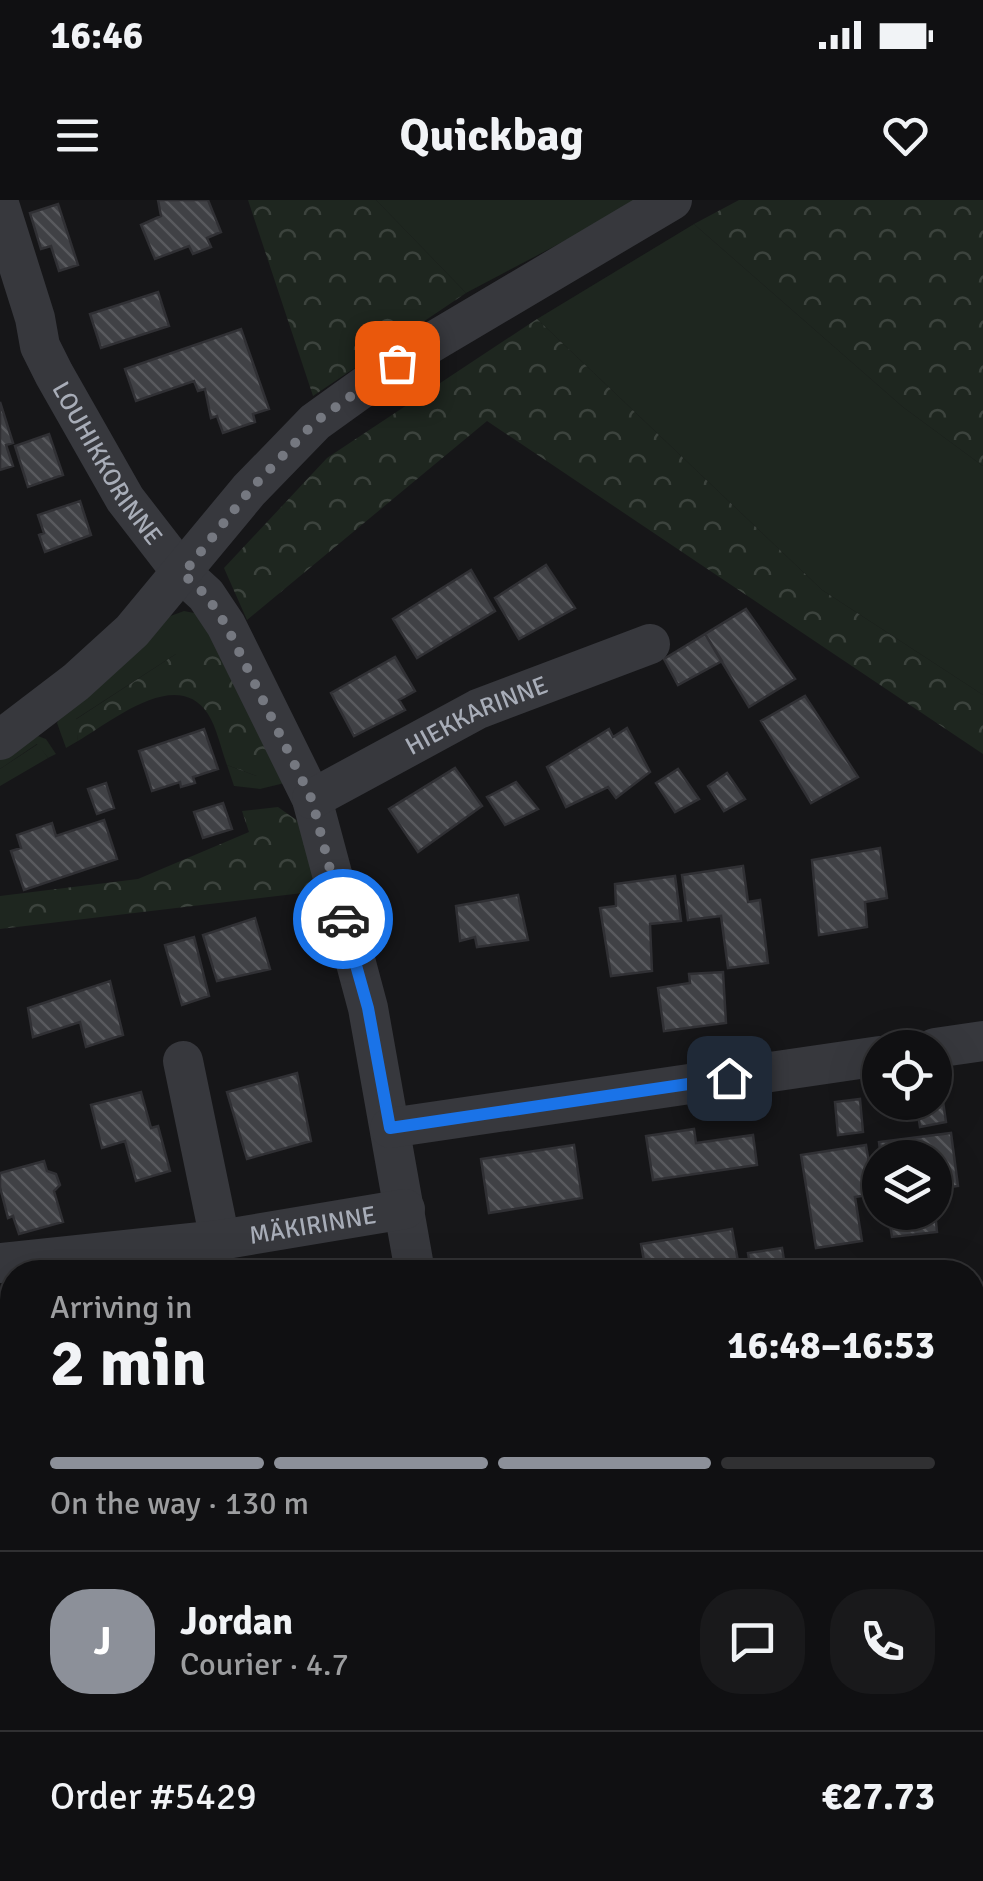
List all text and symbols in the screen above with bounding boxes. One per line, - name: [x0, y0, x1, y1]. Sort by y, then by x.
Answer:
- text: 16:46: [50, 12, 143, 59]
- icon: menu: [50, 108, 105, 163]
- text: Quickbag: [399, 108, 584, 163]
- icon: heart: [878, 108, 933, 163]
- pin: [355, 321, 440, 406]
- icon: bag: [370, 336, 425, 391]
- street label: LOUHIKKORINNE: [45, 376, 169, 551]
- street label: HIEKKARINNE: [400, 669, 552, 762]
- courier: [293, 869, 393, 969]
- icon: car: [316, 892, 371, 947]
- map controls: [862, 1030, 952, 1230]
- button: locate: [862, 1030, 952, 1120]
- pin: [687, 1036, 772, 1121]
- icon: home: [702, 1051, 757, 1106]
- button: layers: [862, 1140, 952, 1230]
- street label: MÄKIRINNE: [247, 1199, 378, 1251]
- text: Arriving in: [50, 1288, 192, 1327]
- text: 16:48–16:53: [727, 1322, 935, 1369]
- text: 2 min: [50, 1324, 207, 1404]
- text: On the way · 130 m: [50, 1484, 309, 1523]
- button: chat: [700, 1589, 805, 1694]
- button: phone: [830, 1589, 935, 1694]
- text: Jordan: [180, 1598, 293, 1645]
- text: J: [94, 1618, 111, 1665]
- text: Courier · 4.7: [180, 1645, 349, 1684]
- text: Order #5429: [50, 1773, 257, 1820]
- text: €27.73: [822, 1773, 935, 1820]

